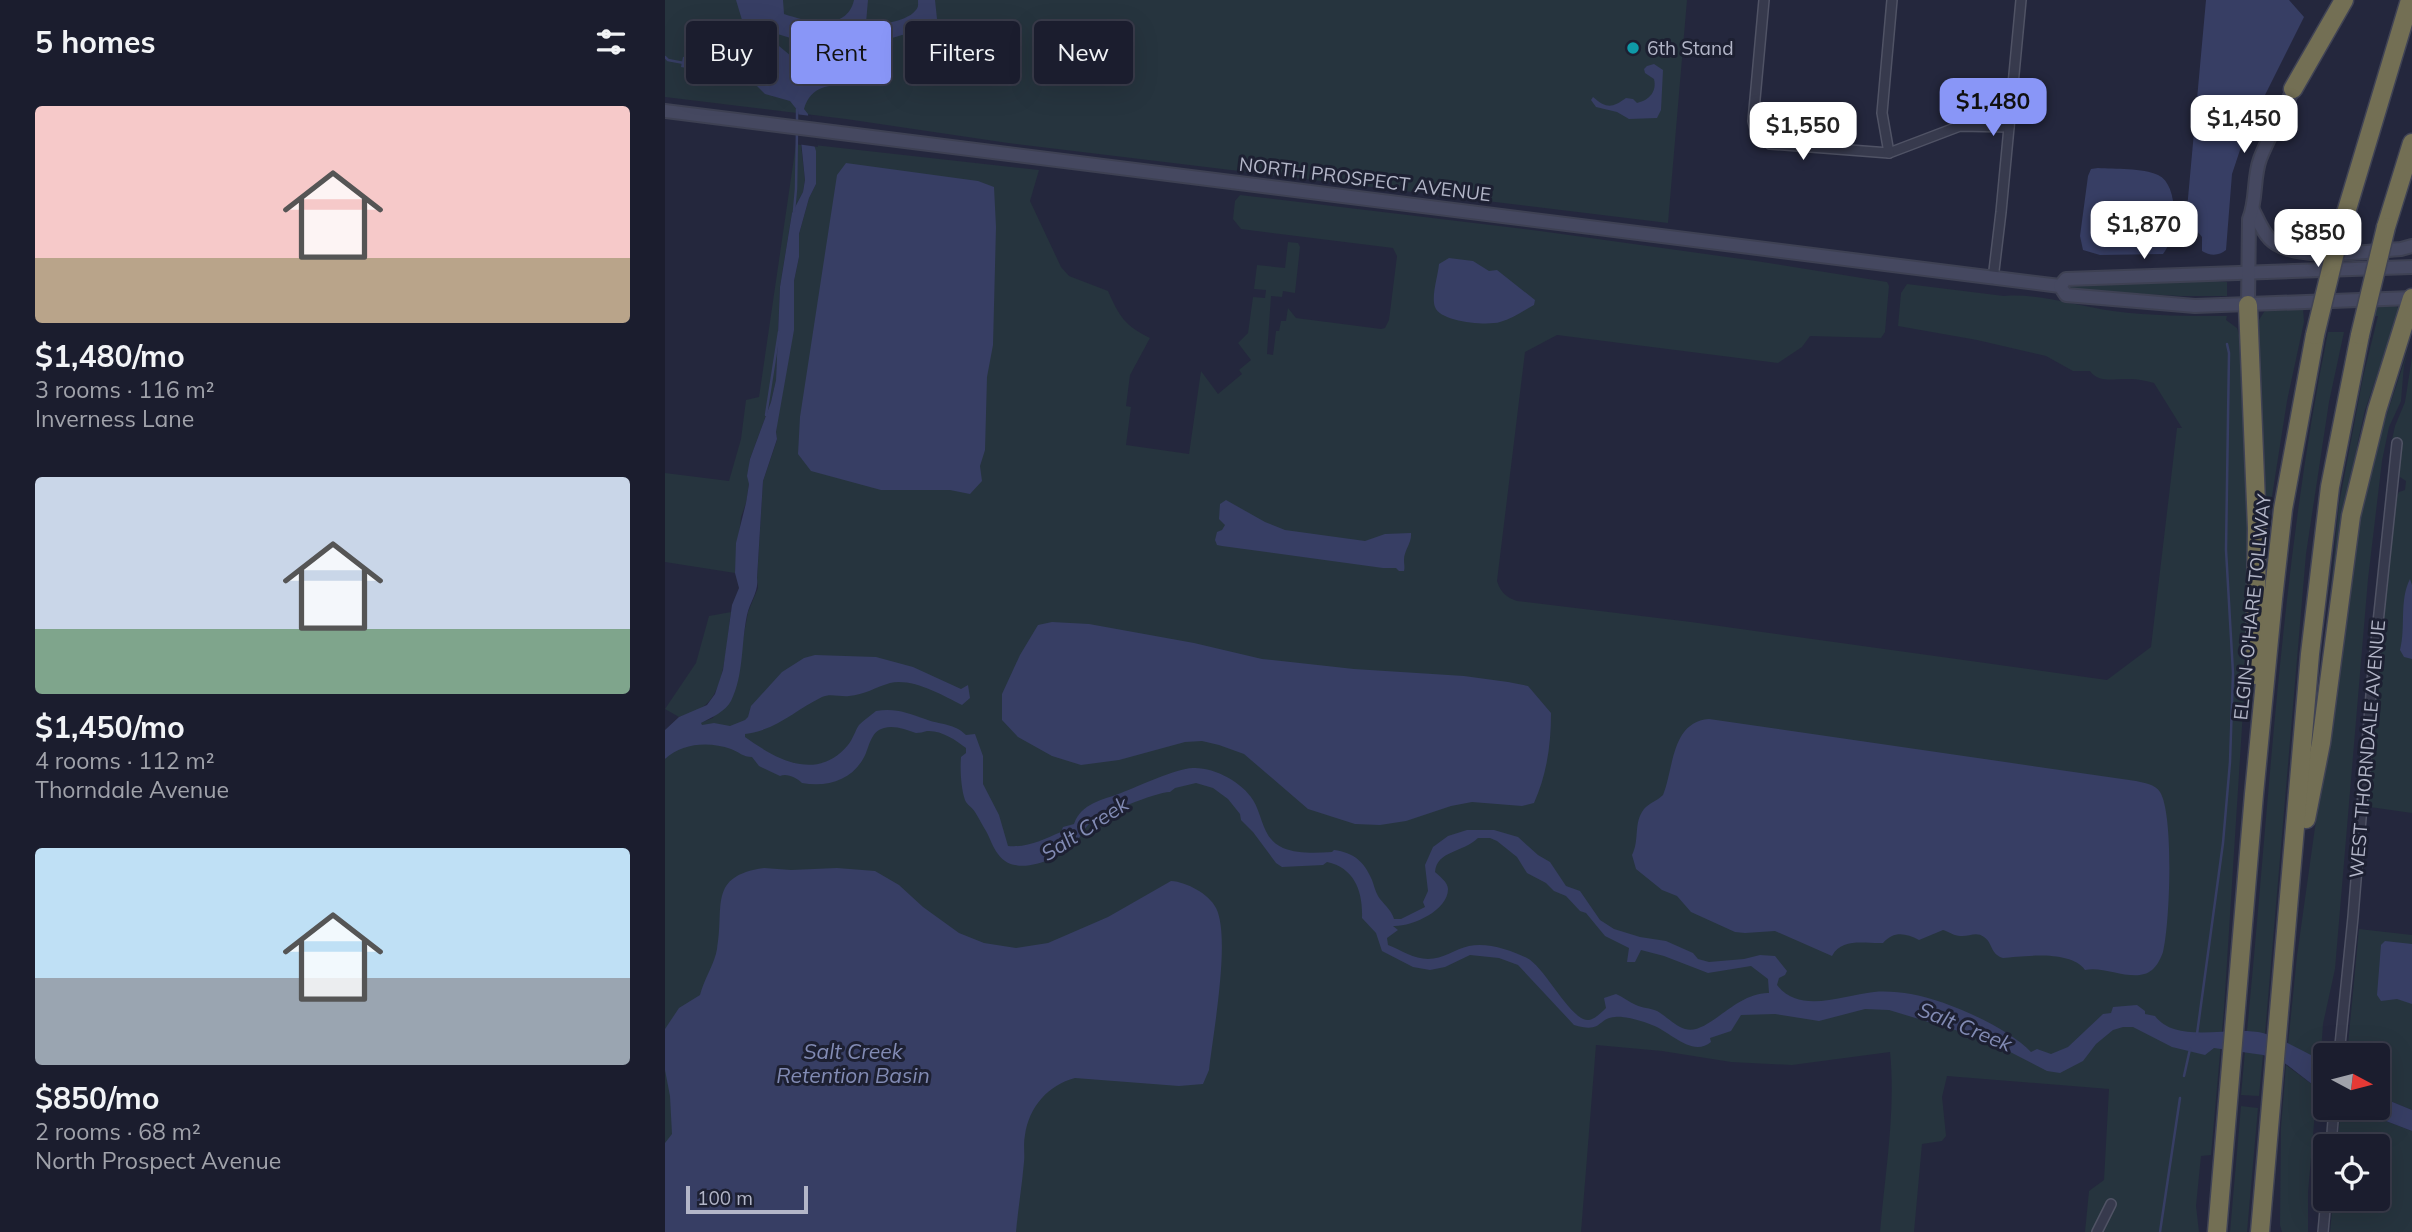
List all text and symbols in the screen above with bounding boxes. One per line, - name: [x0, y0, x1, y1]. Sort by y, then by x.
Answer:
- chip: Buy: [686, 21, 777, 84]
- chip: Rent: [791, 21, 891, 84]
- chip: Filters: [905, 21, 1020, 84]
- chip: New: [1034, 21, 1133, 84]
- text: 5 homes: [35, 23, 156, 61]
- icon: filters: [592, 23, 630, 61]
- place label: 6th Stand: [1647, 36, 1734, 60]
- marker: 6th Stand: [1625, 40, 1641, 56]
- pin: $1,480: [1936, 78, 2050, 138]
- text: $1,480: [1956, 86, 2030, 115]
- pin: $1,450: [2187, 96, 2301, 155]
- pin: $1,550: [1746, 102, 1860, 162]
- text: $1,450: [2207, 103, 2281, 132]
- text: $1,550: [1766, 110, 1840, 139]
- icon: home: [270, 152, 396, 278]
- street label: NORTH PROSPECT AVENUE: [1238, 152, 1492, 206]
- pin: $1,870: [2087, 202, 2201, 261]
- text: $1,870: [2107, 209, 2181, 238]
- pin: $850: [2277, 210, 2359, 269]
- text: $850: [2290, 217, 2346, 246]
- text: $1,480/mo: [35, 337, 185, 375]
- text: 3 rooms · 116 m²: [35, 375, 215, 404]
- text: Inverness Lane: [35, 404, 194, 433]
- street label: ELGIN-O'HARE TOLLWAY: [2228, 492, 2276, 721]
- icon: home: [270, 523, 396, 649]
- street label: WEST THORNDALE AVENUE: [2344, 619, 2390, 879]
- text: $1,450/mo: [35, 708, 185, 746]
- text: 4 rooms · 112 m²: [35, 746, 215, 775]
- text: Thorndale Avenue: [35, 775, 229, 804]
- water label: Salt Creek: [1036, 790, 1134, 866]
- icon: home: [270, 894, 396, 1020]
- water label: Salt Creek: [1915, 995, 2017, 1057]
- water label: Salt Creek Retention Basin: [776, 1038, 930, 1088]
- north arrow: [2313, 1043, 2391, 1120]
- map controls: [2313, 1043, 2390, 1211]
- text: $850/mo: [35, 1079, 159, 1117]
- text: 2 rooms · 68 m²: [35, 1117, 201, 1146]
- button: locate: [2313, 1134, 2390, 1211]
- text: North Prospect Avenue: [35, 1146, 281, 1175]
- scale bar: [686, 1183, 809, 1215]
- text: 100 m: [697, 1186, 753, 1210]

